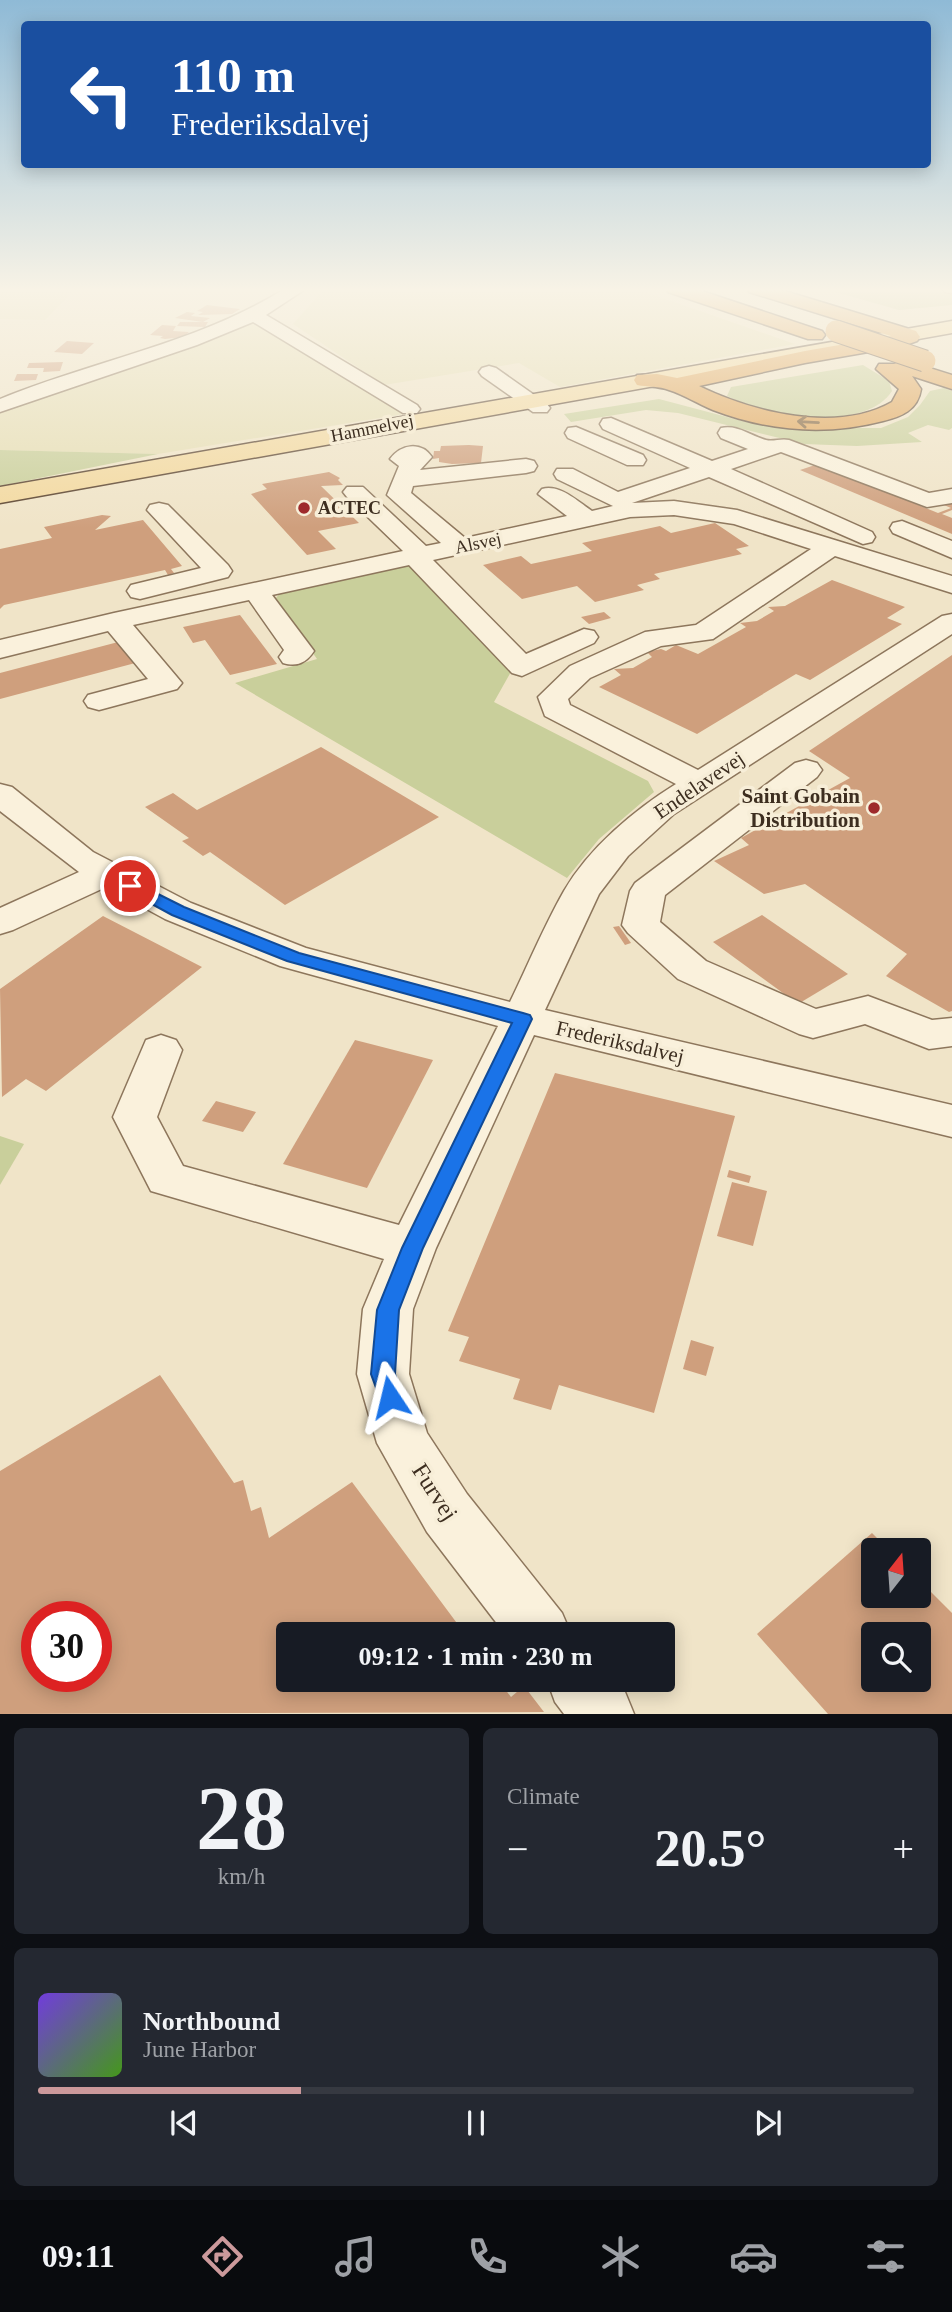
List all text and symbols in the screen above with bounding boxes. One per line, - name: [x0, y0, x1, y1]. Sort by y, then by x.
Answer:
- text: 110 m: [171, 48, 295, 103]
- icon: left: [56, 49, 147, 140]
- text: Frederiksdalvej: [171, 106, 370, 142]
- street label: Hammelvej: [329, 410, 415, 446]
- one-way arrow: [797, 415, 820, 428]
- place label: ACTEC: [318, 498, 381, 518]
- marker: ACTEC: [296, 500, 312, 516]
- street label: Alsvej: [453, 528, 503, 558]
- street label: Endelavevej: [649, 746, 749, 824]
- place label: Saint Gobain Distribution: [742, 784, 860, 832]
- marker: Saint Gobain Distribution: [866, 800, 882, 816]
- pin: [100, 856, 160, 916]
- icon: arrive: [111, 867, 149, 905]
- street label: Frederiksdalvej: [554, 1016, 686, 1068]
- position arrow: [353, 1360, 427, 1434]
- street label: Furvej: [407, 1459, 463, 1525]
- north arrow: [861, 1538, 931, 1608]
- map controls: [861, 1538, 931, 1692]
- speed limit sign: 30: [21, 1601, 112, 1692]
- button: search: [861, 1622, 931, 1692]
- text: 09:12 · 1 min · 230 m: [359, 1642, 593, 1671]
- text: 28: [196, 1768, 287, 1869]
- text: Climate: [507, 1784, 580, 1809]
- text: 20.5°: [655, 1820, 766, 1877]
- text: −: [507, 1828, 528, 1870]
- text: +: [893, 1828, 914, 1870]
- text: km/h: [218, 1864, 265, 1889]
- text: Northbound: [143, 2007, 280, 2036]
- text: June Harbor: [143, 2037, 256, 2062]
- icon: previous: [165, 2104, 203, 2142]
- icon: pause: [457, 2104, 495, 2142]
- icon: next: [749, 2104, 787, 2142]
- icon: directions: [198, 2232, 247, 2281]
- icon: music: [331, 2232, 380, 2281]
- icon: phone: [463, 2232, 512, 2281]
- icon: climate: [596, 2232, 645, 2281]
- icon: car: [729, 2232, 778, 2281]
- icon: filters: [861, 2232, 910, 2281]
- text: 09:11: [42, 2238, 115, 2274]

